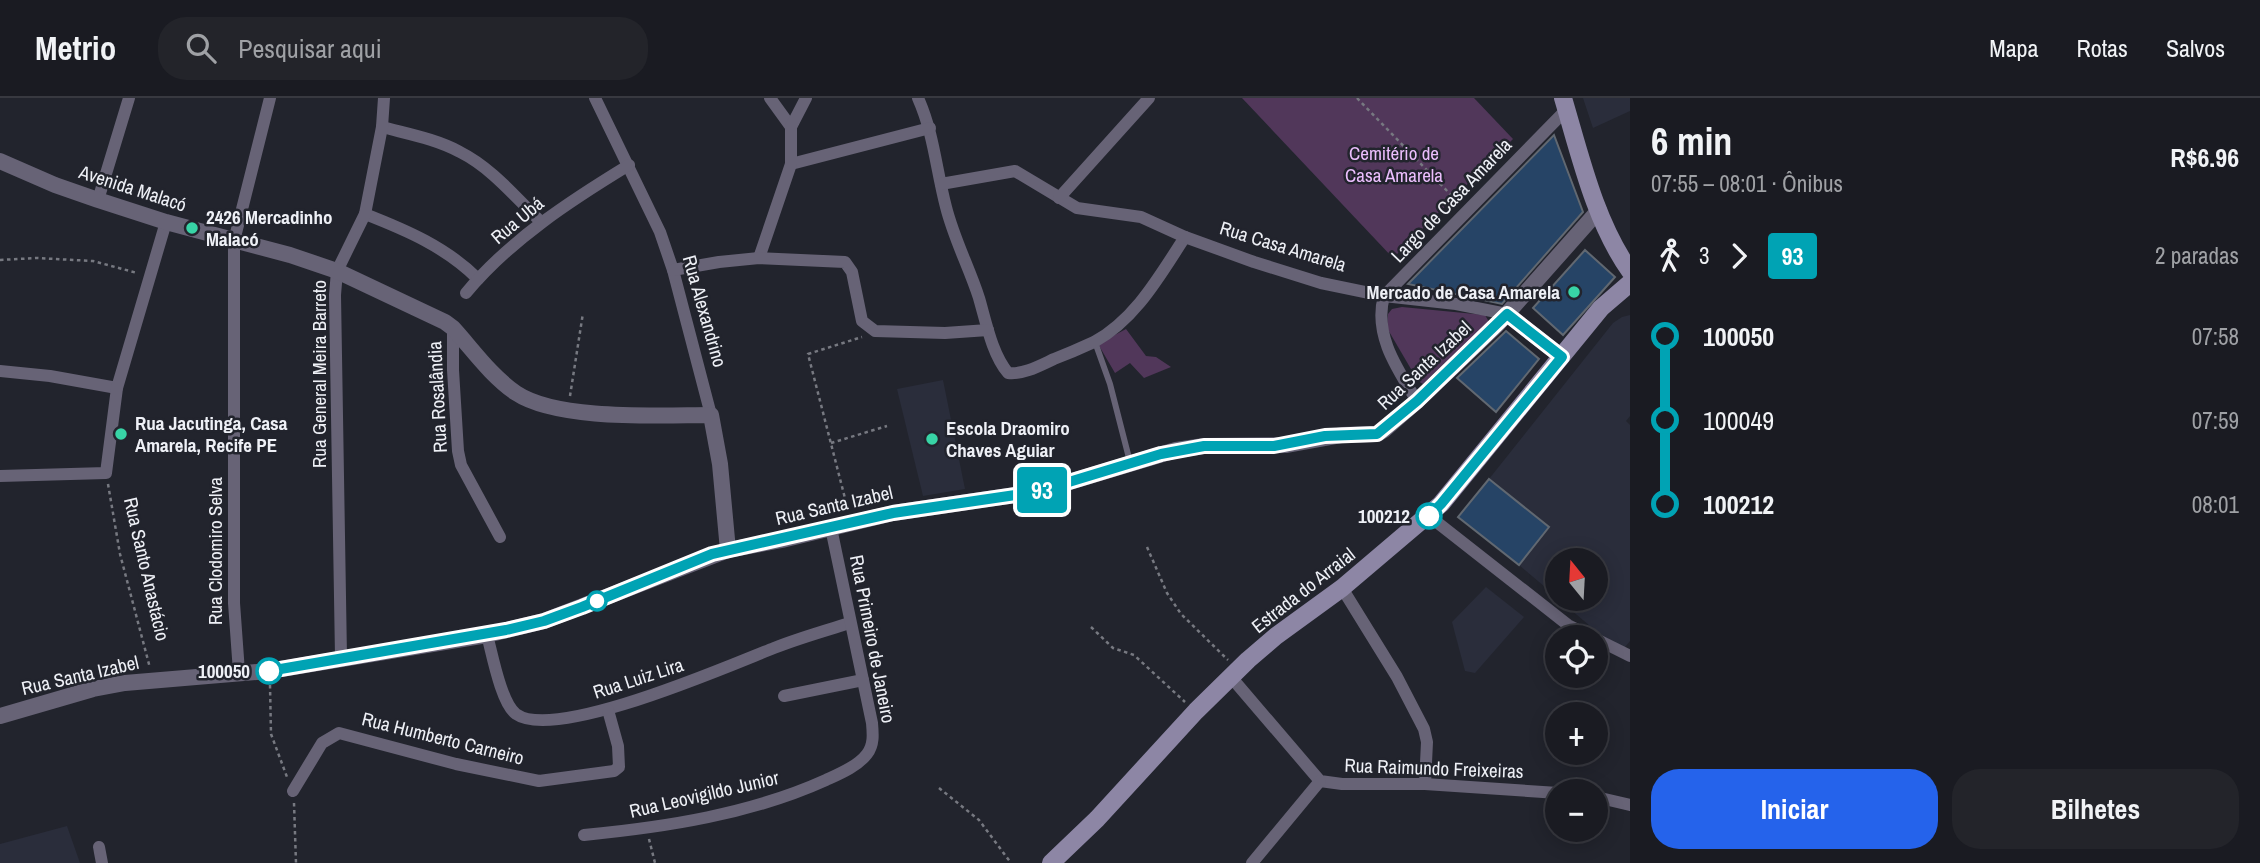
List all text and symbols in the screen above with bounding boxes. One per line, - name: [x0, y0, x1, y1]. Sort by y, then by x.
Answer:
- search box: [158, 17, 648, 80]
- text: Metrio: [35, 26, 116, 70]
- icon: search: [182, 29, 220, 67]
- text: Pesquisar aqui: [238, 31, 382, 66]
- text: Mapa: [1989, 32, 2039, 64]
- text: Rotas: [2077, 32, 2128, 64]
- text: Salvos: [2166, 32, 2225, 64]
- text: 6 min: [1651, 116, 1732, 167]
- street label: Largo de Casa Amarela: [1385, 132, 1517, 268]
- park label: Cemitério de Casa Amarela: [1345, 140, 1443, 188]
- text: R$6.96: [2170, 140, 2239, 175]
- street label: Avenida Malacó: [75, 158, 190, 218]
- text: 07:55 – 08:01 · Ônibus: [1651, 168, 1843, 199]
- street label: Rua Ubá: [485, 190, 549, 250]
- place label: 2426 Mercadinho Malacó: [206, 204, 332, 252]
- street label: Rua Casa Amarela: [1217, 214, 1350, 278]
- marker: 2426 Mercadinho Malacó: [184, 220, 200, 236]
- icon: walk: [1651, 237, 1689, 275]
- icon: forward: [1720, 237, 1758, 275]
- text: 3: [1699, 240, 1710, 271]
- text: 93: [1782, 240, 1803, 272]
- text: 2 paradas: [2155, 240, 2239, 271]
- street label: Rua Alexandrino: [677, 252, 733, 370]
- place label: Mercado de Casa Amarela: [1367, 279, 1560, 305]
- street label: Rua General Meira Barreto: [306, 280, 332, 468]
- marker: Mercado de Casa Amarela: [1566, 284, 1582, 300]
- street label: Rua Santa Izabel: [1371, 315, 1477, 415]
- text: 100050: [1703, 319, 1774, 354]
- text: 07:58: [2192, 321, 2239, 352]
- street label: Rua Rosalândia: [421, 340, 453, 453]
- text: 100049: [1703, 403, 1774, 438]
- text: 07:59: [2192, 405, 2239, 436]
- place label: Rua Jacutinga, Casa Amarela, Recife PE: [135, 410, 288, 458]
- place label: Escola Draomiro Chaves Aguiar: [946, 415, 1070, 463]
- marker: Rua Jacutinga, Casa Amarela, Recife PE: [113, 426, 129, 442]
- marker: Escola Draomiro Chaves Aguiar: [924, 431, 940, 447]
- line badge: 93: [1010, 467, 1074, 513]
- text: 93: [1031, 474, 1053, 506]
- street label: Rua Clodomiro Selva: [202, 477, 228, 625]
- street label: Rua Santa Izabel: [773, 479, 895, 531]
- text: 100212: [1703, 487, 1774, 522]
- text: 08:01: [2192, 489, 2239, 520]
- street label: Rua Santo Anastácio: [118, 495, 176, 643]
- place label: 100212: [1358, 503, 1410, 529]
- marker: 100212: [1416, 503, 1442, 529]
- street label: Estrada do Arraial: [1246, 541, 1360, 639]
- north arrow: [1545, 548, 1608, 611]
- map controls: [1545, 548, 1608, 842]
- street label: Rua Primeiro de Janeiro: [844, 553, 902, 725]
- unlabelled marker: [587, 591, 607, 611]
- button: locate: [1545, 625, 1608, 688]
- street label: Rua Santa Izabel: [19, 649, 141, 701]
- street label: Rua Luiz Lira: [589, 651, 687, 705]
- place label: 100050: [198, 658, 250, 684]
- marker: 100050: [256, 658, 282, 684]
- button: +: [1545, 702, 1608, 765]
- street label: Rua Humberto Carneiro: [359, 705, 527, 771]
- street label: Rua Raimundo Freixeiras: [1344, 752, 1524, 784]
- street label: Rua Leovigildo Junior: [627, 764, 782, 824]
- button: Iniciar: [1651, 769, 1938, 849]
- button: Bilhetes: [1952, 769, 2239, 849]
- button: −: [1545, 779, 1608, 842]

